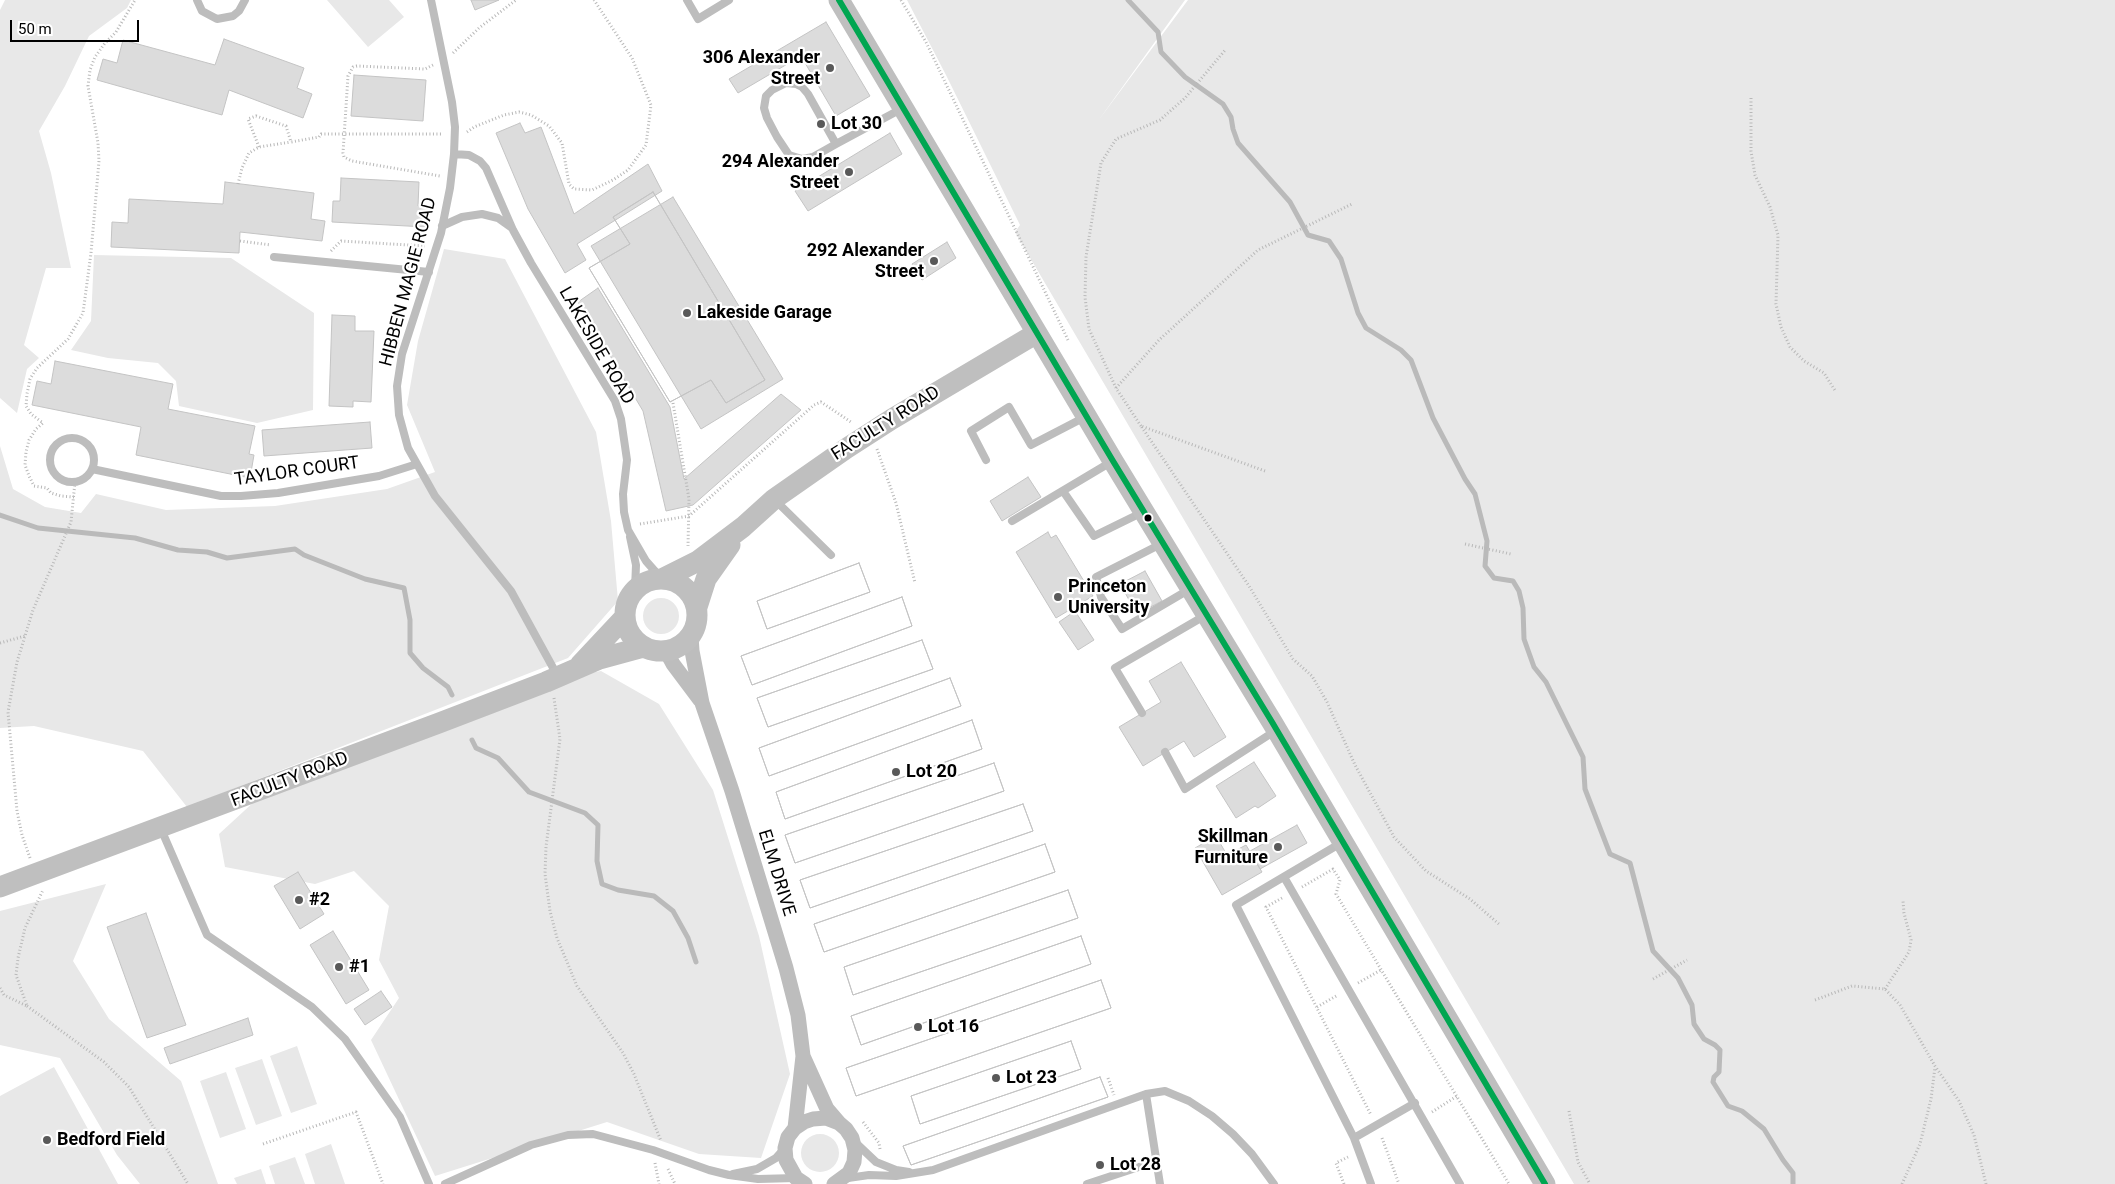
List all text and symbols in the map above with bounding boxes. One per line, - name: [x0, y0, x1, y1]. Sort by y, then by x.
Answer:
- scale bar: [12, 10, 141, 42]
- text: 50 m: [18, 20, 52, 38]
- place label: 306 Alexander Street: [703, 47, 820, 90]
- marker: 306 Alexander Street: [824, 62, 836, 74]
- place label: Lot 30: [831, 113, 882, 135]
- marker: Lot 30: [815, 118, 827, 130]
- place label: 294 Alexander Street: [722, 151, 839, 193]
- marker: 294 Alexander Street: [843, 166, 855, 178]
- street label: HIBBEN MAGIE ROAD: [376, 195, 442, 369]
- place label: 292 Alexander Street: [807, 240, 924, 282]
- marker: 292 Alexander Street: [928, 255, 940, 267]
- street label: LAKESIDE ROAD: [554, 283, 638, 409]
- place label: Lakeside Garage: [697, 302, 832, 324]
- marker: Lakeside Garage: [681, 307, 693, 319]
- street label: FACULTY ROAD: [828, 382, 944, 466]
- street label: TAYLOR COURT: [233, 453, 361, 491]
- unlabelled marker: [1143, 513, 1153, 523]
- place label: Princeton University: [1068, 576, 1149, 618]
- marker: Princeton University: [1052, 591, 1064, 603]
- street label: FACULTY ROAD: [228, 748, 352, 812]
- place label: Lot 20: [906, 761, 957, 783]
- marker: Lot 20: [890, 766, 902, 778]
- place label: Skillman Furniture: [1194, 826, 1268, 869]
- street label: ELM DRIVE: [753, 827, 799, 919]
- marker: Skillman Furniture: [1272, 841, 1284, 853]
- place label: #2: [309, 889, 330, 911]
- marker: #2: [293, 894, 305, 906]
- place label: #1: [349, 956, 370, 978]
- marker: #1: [333, 961, 345, 973]
- place label: Lot 16: [928, 1016, 979, 1038]
- marker: Lot 16: [912, 1021, 924, 1033]
- place label: Lot 23: [1006, 1067, 1057, 1089]
- marker: Lot 23: [990, 1072, 1002, 1084]
- place label: Bedford Field: [57, 1129, 165, 1151]
- marker: Bedford Field: [41, 1134, 53, 1146]
- place label: Lot 28: [1110, 1154, 1161, 1176]
- marker: Lot 28: [1094, 1159, 1106, 1171]

